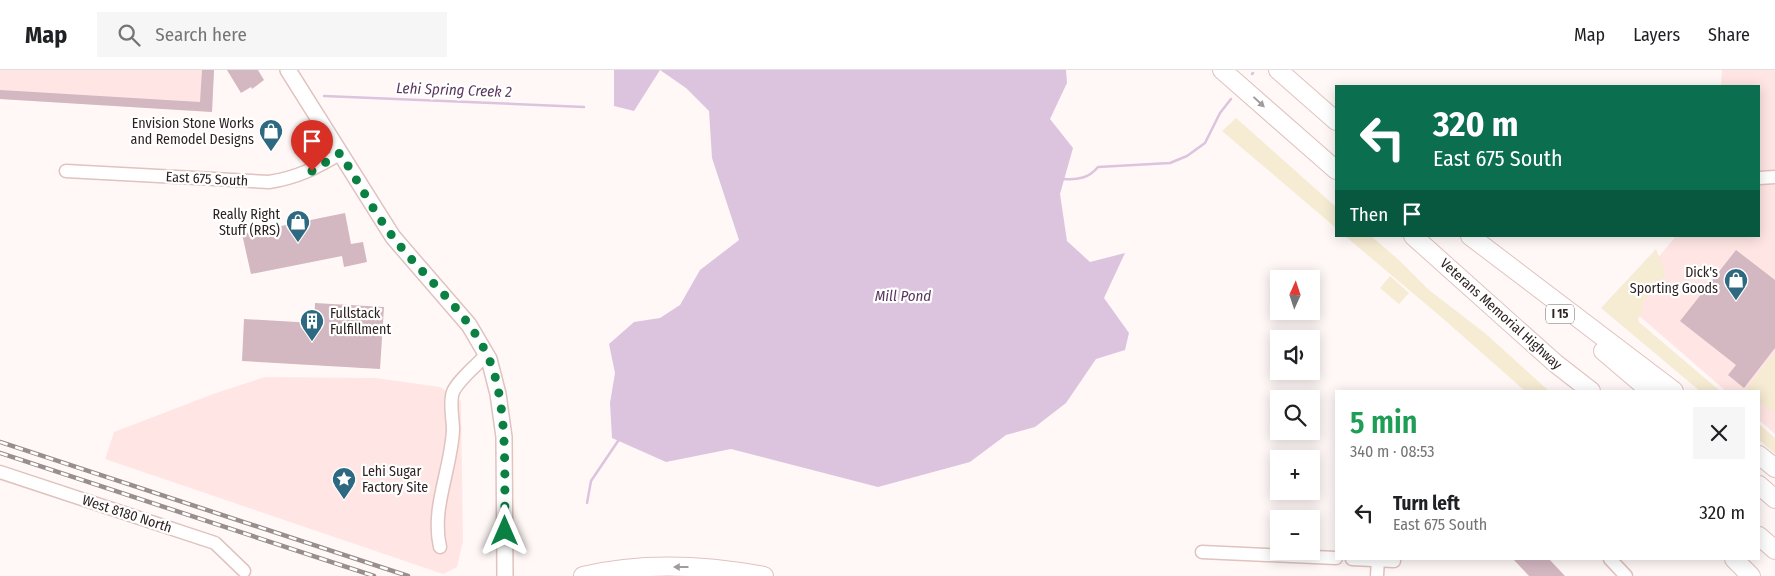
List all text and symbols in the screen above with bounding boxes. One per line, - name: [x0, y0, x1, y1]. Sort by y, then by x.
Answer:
- search box: [97, 12, 447, 57]
- text: Map: [25, 21, 67, 49]
- icon: search: [115, 21, 143, 49]
- text: Search here: [155, 23, 247, 46]
- text: Map: [1574, 24, 1605, 46]
- text: Layers: [1633, 24, 1680, 46]
- text: Share: [1708, 24, 1750, 46]
- water label: Lehi Spring Creek 2: [396, 79, 512, 101]
- one-way arrow: [1253, 96, 1265, 108]
- text: 320 m: [1433, 103, 1519, 145]
- icon: left: [1350, 105, 1415, 170]
- place label: Envision Stone Works and Remodel Designs: [131, 115, 254, 148]
- shop icon: Envision Stone Works and Remodel Designs: [258, 118, 284, 152]
- pin: [291, 120, 333, 171]
- icon: arrive: [298, 127, 326, 155]
- text: East 675 South: [1433, 145, 1563, 172]
- street label: East 675 South: [165, 168, 249, 190]
- icon: arrive: [1398, 200, 1426, 228]
- text: Then: [1350, 203, 1388, 226]
- place label: Really Right Stuff (RRS): [213, 206, 280, 239]
- shop icon: Really Right Stuff (RRS): [285, 209, 311, 243]
- street label: Veterans Memorial Highway: [1437, 255, 1566, 374]
- place label: Dick's Sporting Goods: [1630, 264, 1718, 297]
- shop icon: Dick's Sporting Goods: [1723, 267, 1749, 301]
- north arrow: [1270, 270, 1320, 320]
- map controls: [1270, 270, 1320, 560]
- water label: Mill Pond: [875, 287, 931, 305]
- road number: I 15: [1546, 304, 1574, 323]
- place label: Fullstack Fulfillment: [330, 305, 391, 338]
- building icon: Fullstack Fulfillment: [299, 308, 325, 342]
- button: sound: [1270, 330, 1320, 380]
- button: search: [1270, 390, 1320, 440]
- text: 5 min: [1350, 405, 1417, 441]
- button: close: [1693, 407, 1745, 459]
- text: 340 m · 08:53: [1350, 442, 1434, 461]
- button: +: [1270, 450, 1320, 500]
- place label: Lehi Sugar Factory Site: [362, 463, 428, 496]
- place icon: Lehi Sugar Factory Site: [331, 466, 357, 500]
- street label: West 8180 North: [80, 491, 174, 537]
- text: Turn left: [1393, 492, 1460, 515]
- icon: left: [1350, 499, 1378, 527]
- text: 320 m: [1699, 501, 1745, 524]
- position arrow: [478, 504, 530, 556]
- button: −: [1270, 510, 1320, 560]
- text: East 675 South: [1393, 515, 1487, 534]
- one-way arrow: [672, 563, 688, 571]

